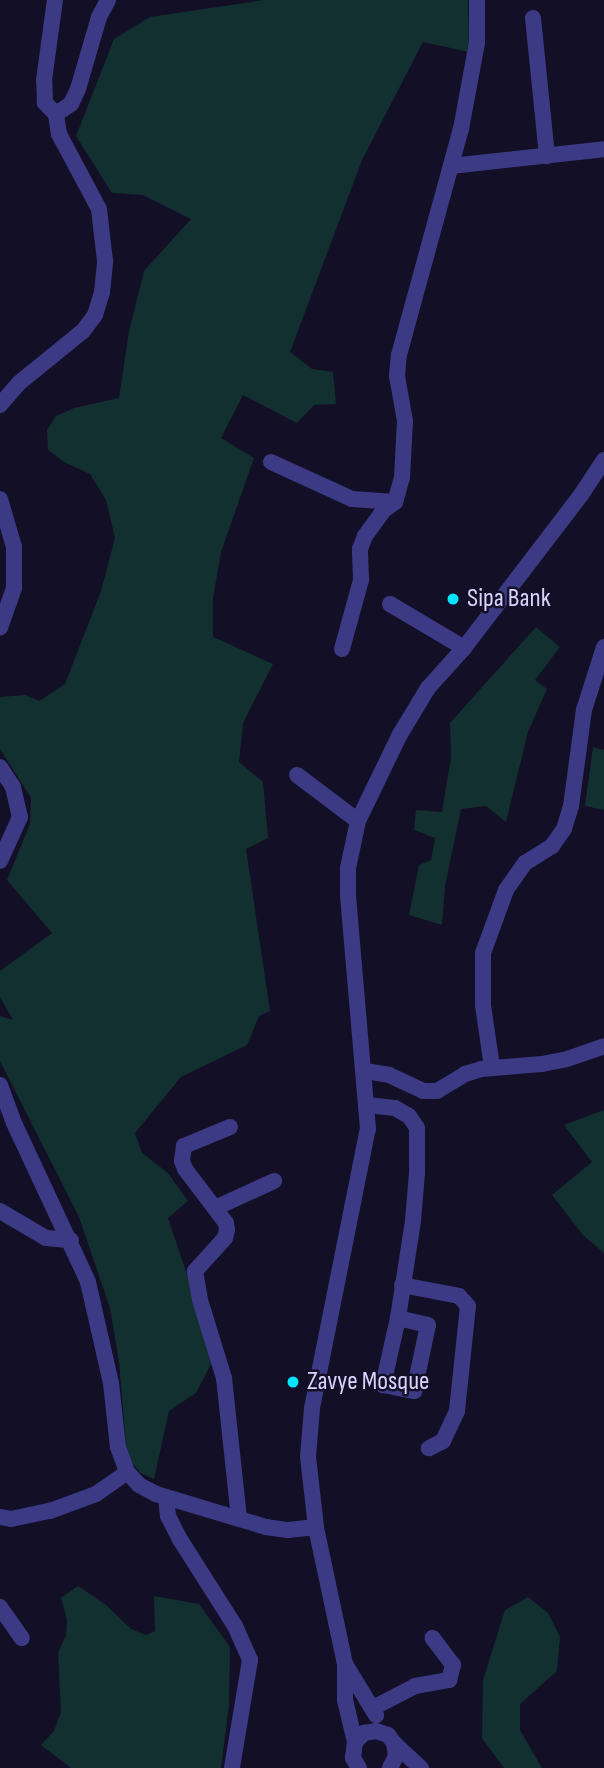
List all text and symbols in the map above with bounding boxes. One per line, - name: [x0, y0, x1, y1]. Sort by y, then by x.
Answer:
- place label: Sipa Bank: [467, 583, 551, 615]
- marker: Sipa Bank: [445, 591, 461, 607]
- place label: Zavye Mosque: [307, 1366, 429, 1398]
- marker: Zavye Mosque: [285, 1374, 301, 1390]

